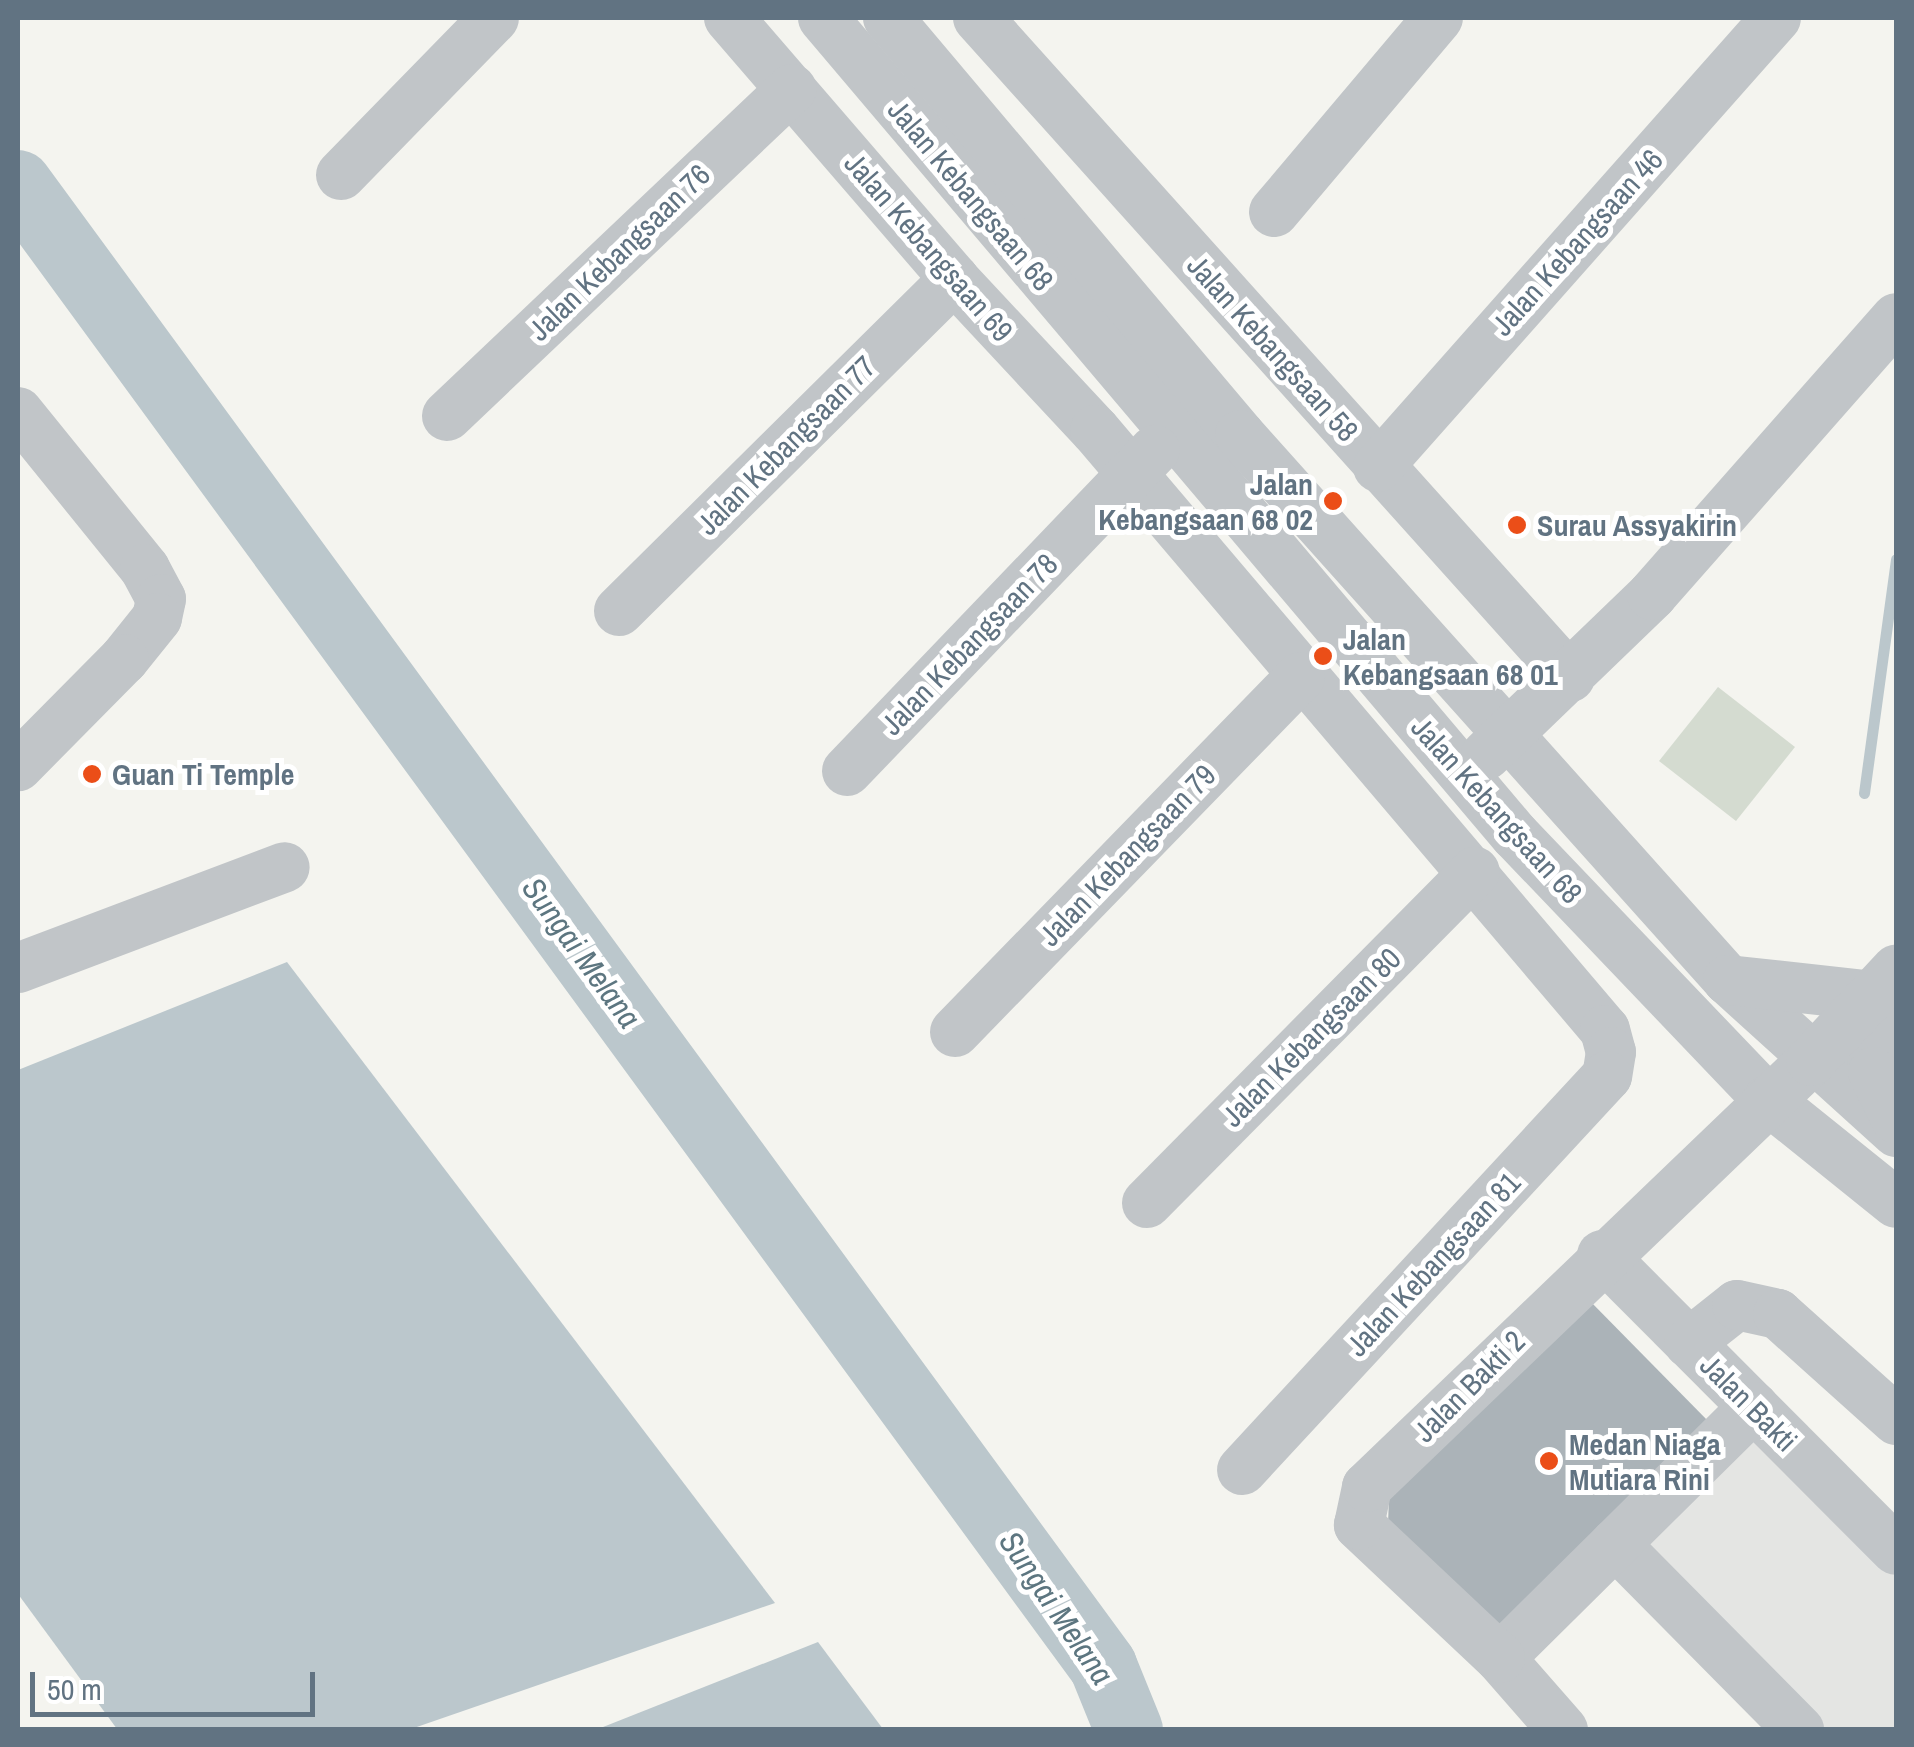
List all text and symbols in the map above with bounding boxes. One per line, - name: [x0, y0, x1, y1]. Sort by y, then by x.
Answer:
- street label: Jalan Kebangsaan 68: [881, 92, 1061, 298]
- street label: Jalan Kebangsaan 46: [1484, 142, 1670, 342]
- street label: Jalan Kebangsaan 69: [837, 145, 1021, 349]
- street label: Jalan Kebangsaan 76: [521, 156, 717, 348]
- street label: Jalan Kebangsaan 58: [1180, 248, 1366, 448]
- street label: Jalan Kebangsaan 77: [689, 348, 883, 542]
- place label: Jalan Kebangsaan 68 02: [1098, 466, 1313, 536]
- marker: Jalan Kebangsaan 68 02: [1322, 490, 1344, 512]
- place label: Surau Assyakirin: [1537, 507, 1738, 543]
- marker: Surau Assyakirin: [1506, 514, 1528, 536]
- street label: Jalan Kebangsaan 78: [873, 546, 1065, 742]
- place label: Jalan Kebangsaan 68 01: [1343, 621, 1558, 692]
- marker: Jalan Kebangsaan 68 01: [1312, 645, 1334, 667]
- street label: Jalan Kebangsaan 68: [1404, 710, 1590, 910]
- place label: Guan Ti Temple: [112, 756, 294, 792]
- street label: Jalan Kebangsaan 79: [1031, 757, 1223, 953]
- marker: Guan Ti Temple: [81, 763, 103, 785]
- water label: Sungai Melana: [514, 870, 648, 1036]
- street label: Jalan Kebangsaan 80: [1214, 940, 1408, 1134]
- street label: Jalan Kebangsaan 81: [1339, 1165, 1527, 1363]
- street label: Jalan Bakti 2: [1406, 1323, 1532, 1449]
- street label: Jalan Bakti: [1693, 1347, 1805, 1459]
- place label: Medan Niaga Mutiara Rini: [1569, 1426, 1721, 1496]
- marker: Medan Niaga Mutiara Rini: [1538, 1450, 1560, 1472]
- water label: Sungai Melana: [991, 1524, 1121, 1692]
- scale bar: [35, 1652, 320, 1714]
- text: 50 m: [47, 1669, 102, 1709]

